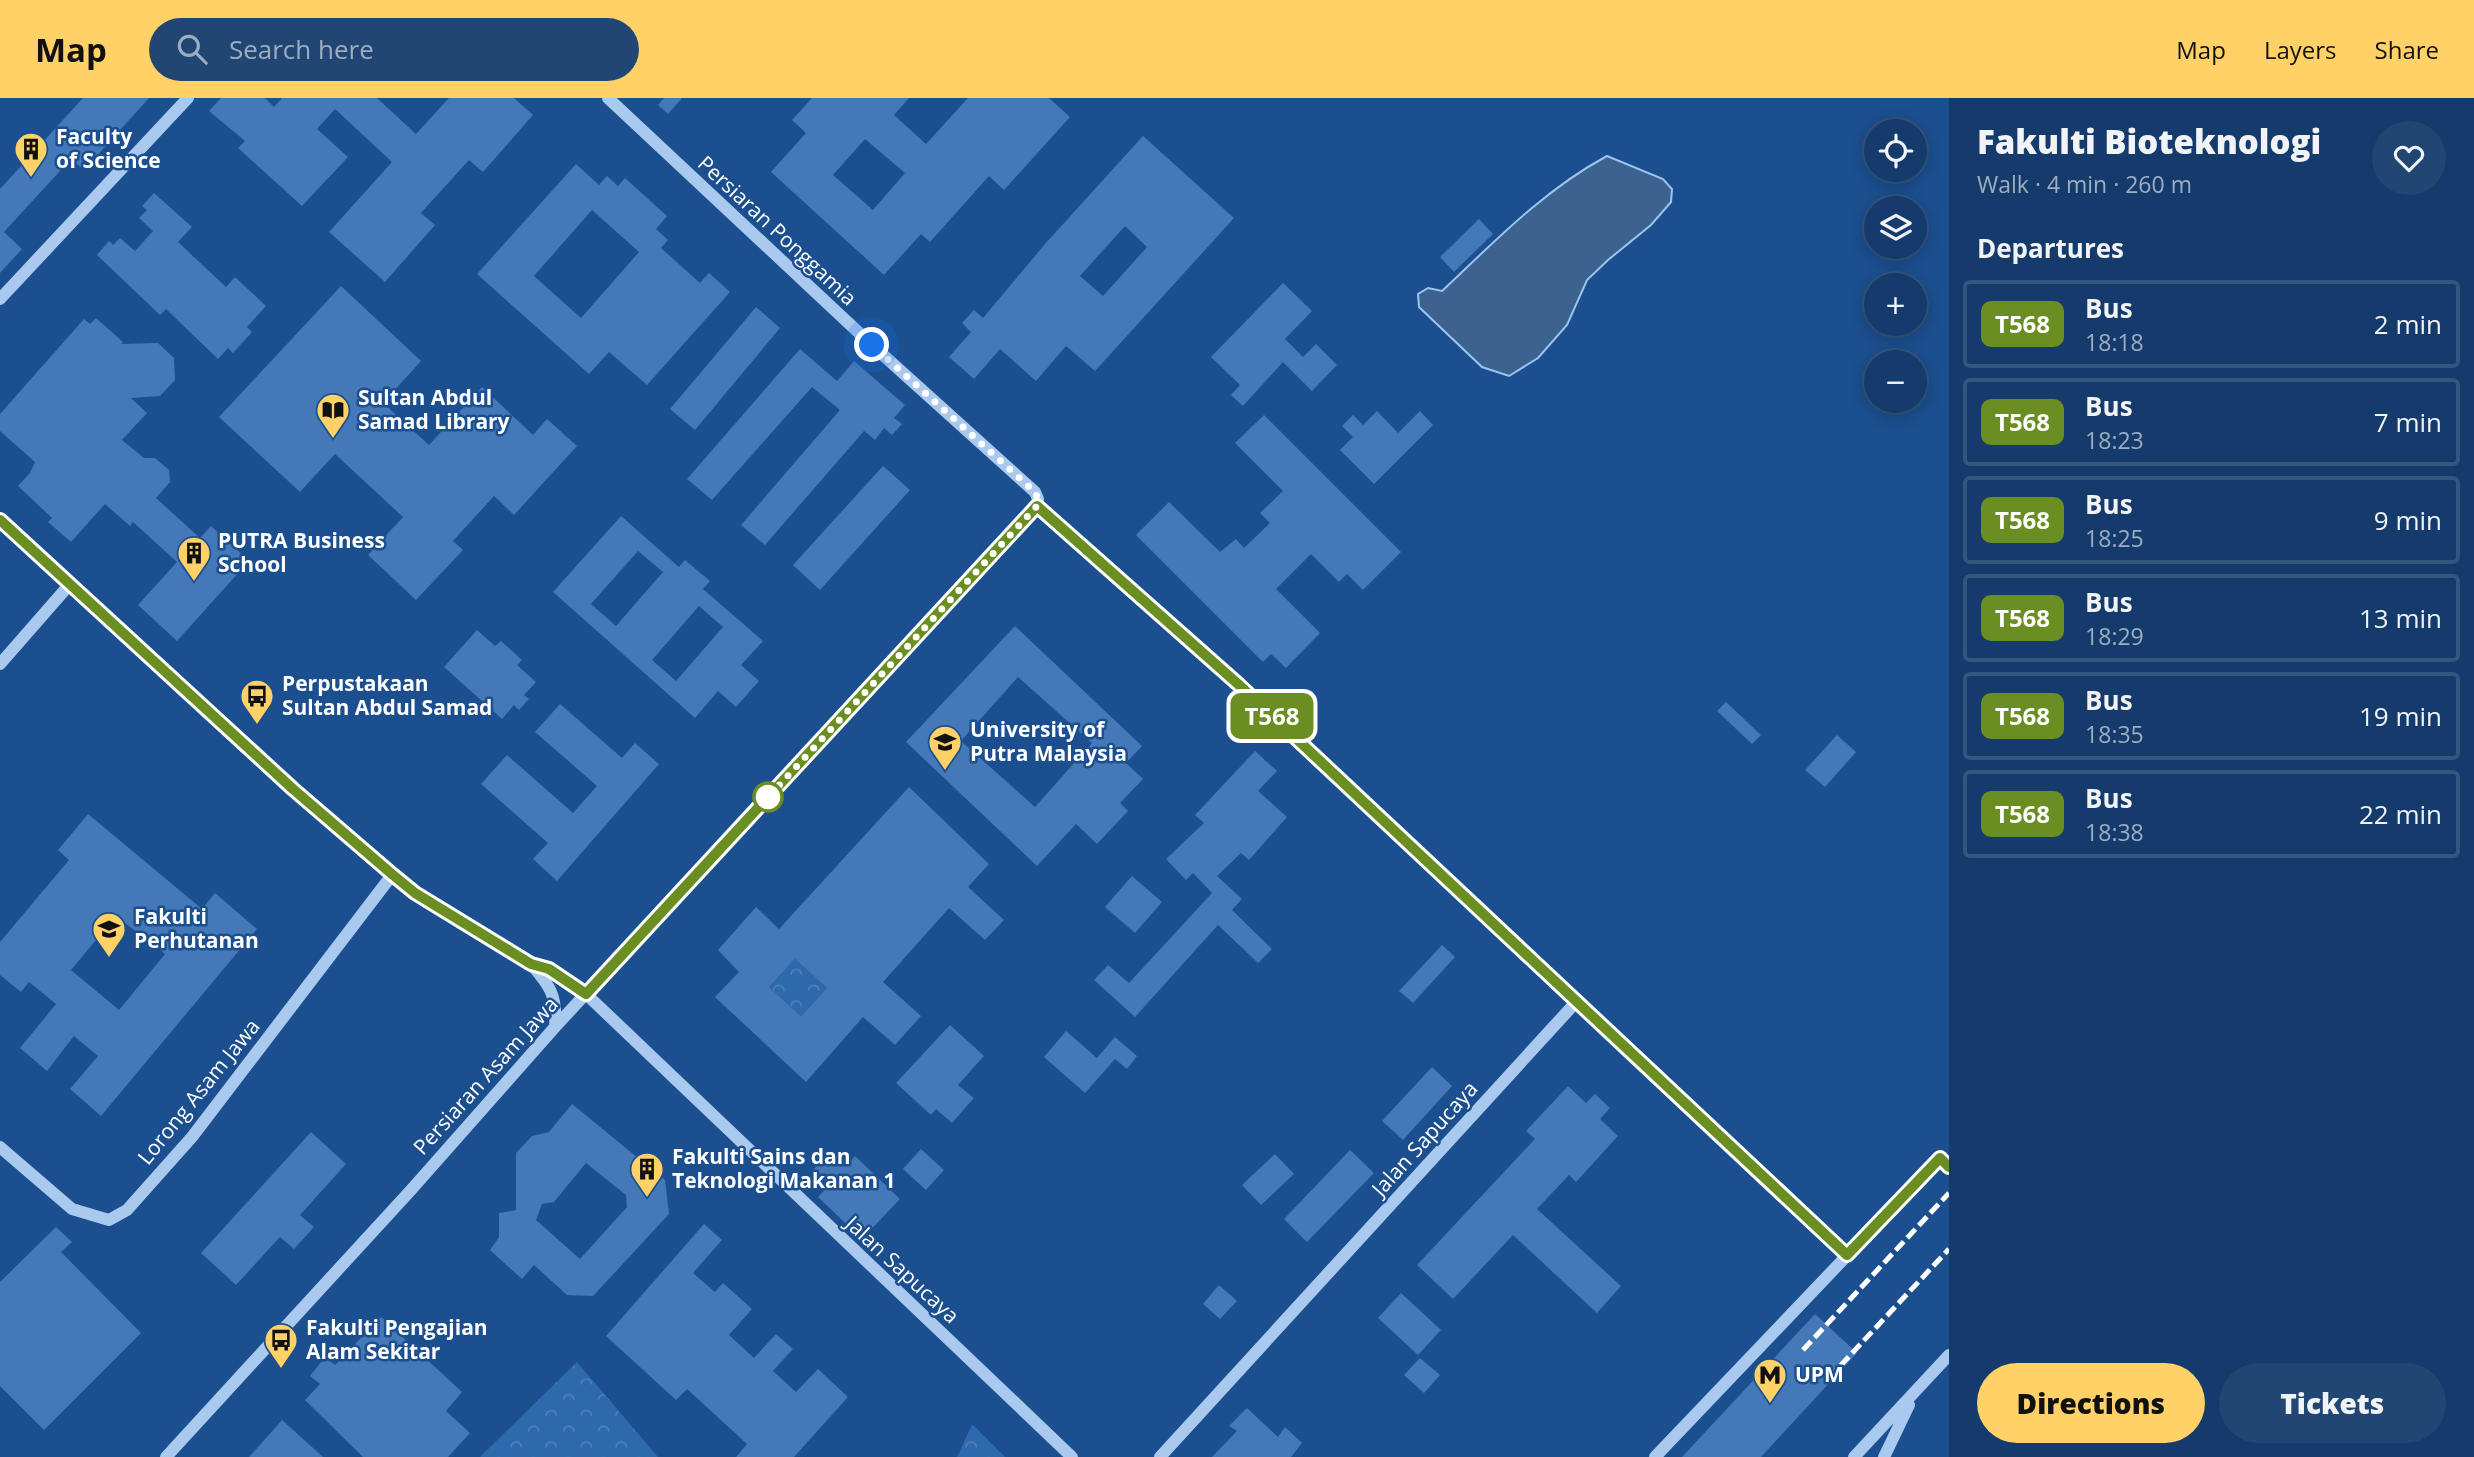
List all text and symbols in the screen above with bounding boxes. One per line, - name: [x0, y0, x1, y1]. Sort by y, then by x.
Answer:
- search box: [149, 18, 639, 81]
- text: Map: [35, 27, 107, 72]
- icon: search: [173, 30, 211, 68]
- text: Search here: [229, 31, 374, 67]
- text: Map: [2176, 33, 2226, 66]
- text: Layers: [2264, 33, 2337, 66]
- text: Share: [2375, 33, 2439, 66]
- map controls: [1864, 119, 1927, 413]
- button: locate: [1864, 119, 1927, 182]
- text: Fakulti Bioteknologi: [1977, 119, 2321, 164]
- button: heart: [2372, 121, 2446, 195]
- place label: Faculty of Science: [56, 122, 161, 174]
- building icon: Faculty of Science: [12, 130, 50, 179]
- street label: Persiaran Ponggamia: [692, 149, 863, 311]
- text: Walk · 4 min · 260 m: [1977, 168, 2192, 200]
- button: layers: [1864, 196, 1927, 259]
- text: Departures: [1977, 230, 2124, 266]
- button: +: [1864, 273, 1927, 336]
- text: Bus: [2085, 290, 2133, 326]
- text: 2 min: [2374, 306, 2442, 342]
- text: T568: [1995, 307, 2050, 340]
- text: 18:18: [2085, 326, 2144, 358]
- your location: [854, 327, 889, 362]
- button: −: [1864, 350, 1927, 413]
- place label: Sultan Abdul Samad Library: [358, 383, 510, 435]
- text: Bus: [2085, 388, 2133, 424]
- library icon: Sultan Abdul Samad Library: [314, 391, 352, 440]
- text: 7 min: [2374, 404, 2442, 440]
- text: T568: [1995, 405, 2050, 438]
- text: 18:23: [2085, 424, 2144, 456]
- text: Bus: [2085, 486, 2133, 522]
- text: 9 min: [2374, 502, 2442, 538]
- text: T568: [1995, 503, 2050, 536]
- text: 18:25: [2085, 522, 2144, 554]
- place label: PUTRA Business School: [218, 526, 385, 578]
- building icon: PUTRA Business School: [175, 534, 213, 583]
- text: Bus: [2085, 584, 2133, 620]
- text: 13 min: [2359, 600, 2442, 636]
- text: T568: [1995, 601, 2050, 634]
- text: 18:29: [2085, 620, 2144, 652]
- place label: Perpustakaan Sultan Abdul Samad: [282, 669, 492, 721]
- bus stop icon: Perpustakaan Sultan Abdul Samad: [238, 677, 276, 726]
- text: Bus: [2085, 682, 2133, 718]
- line badge: T568: [1223, 693, 1321, 739]
- text: 19 min: [2359, 698, 2442, 734]
- text: T568: [1244, 699, 1300, 732]
- text: T568: [1995, 699, 2050, 732]
- place label: University of Putra Malaysia: [970, 715, 1127, 767]
- text: 18:35: [2085, 718, 2144, 750]
- school or university icon: University of Putra Malaysia: [926, 723, 964, 772]
- text: Bus: [2085, 780, 2133, 816]
- unlabelled marker: [753, 782, 783, 812]
- text: 22 min: [2359, 796, 2442, 832]
- text: T568: [1995, 797, 2050, 830]
- text: 18:38: [2085, 816, 2144, 848]
- place label: Fakulti Perhutanan: [134, 902, 259, 954]
- school or university icon: Fakulti Perhutanan: [90, 910, 128, 959]
- street label: Persiaran Asam Jawa: [407, 990, 564, 1160]
- street label: Lorong Asam Jawa: [131, 1013, 266, 1170]
- street label: Jalan Sapucaya: [1364, 1075, 1483, 1203]
- place label: Fakulti Sains dan Teknologi Makanan 1: [672, 1142, 895, 1194]
- building icon: Fakulti Sains dan Teknologi Makanan 1: [628, 1150, 666, 1199]
- street label: Jalan Sapucaya: [838, 1208, 965, 1329]
- place label: Fakulti Pengajian Alam Sekitar: [306, 1313, 488, 1365]
- bus stop icon: Fakulti Pengajian Alam Sekitar: [262, 1321, 300, 1370]
- metro station icon: UPM: [1751, 1356, 1789, 1405]
- place label: UPM: [1795, 1360, 1844, 1388]
- button: Directions: [1977, 1363, 2205, 1443]
- button: Tickets: [2219, 1363, 2446, 1443]

